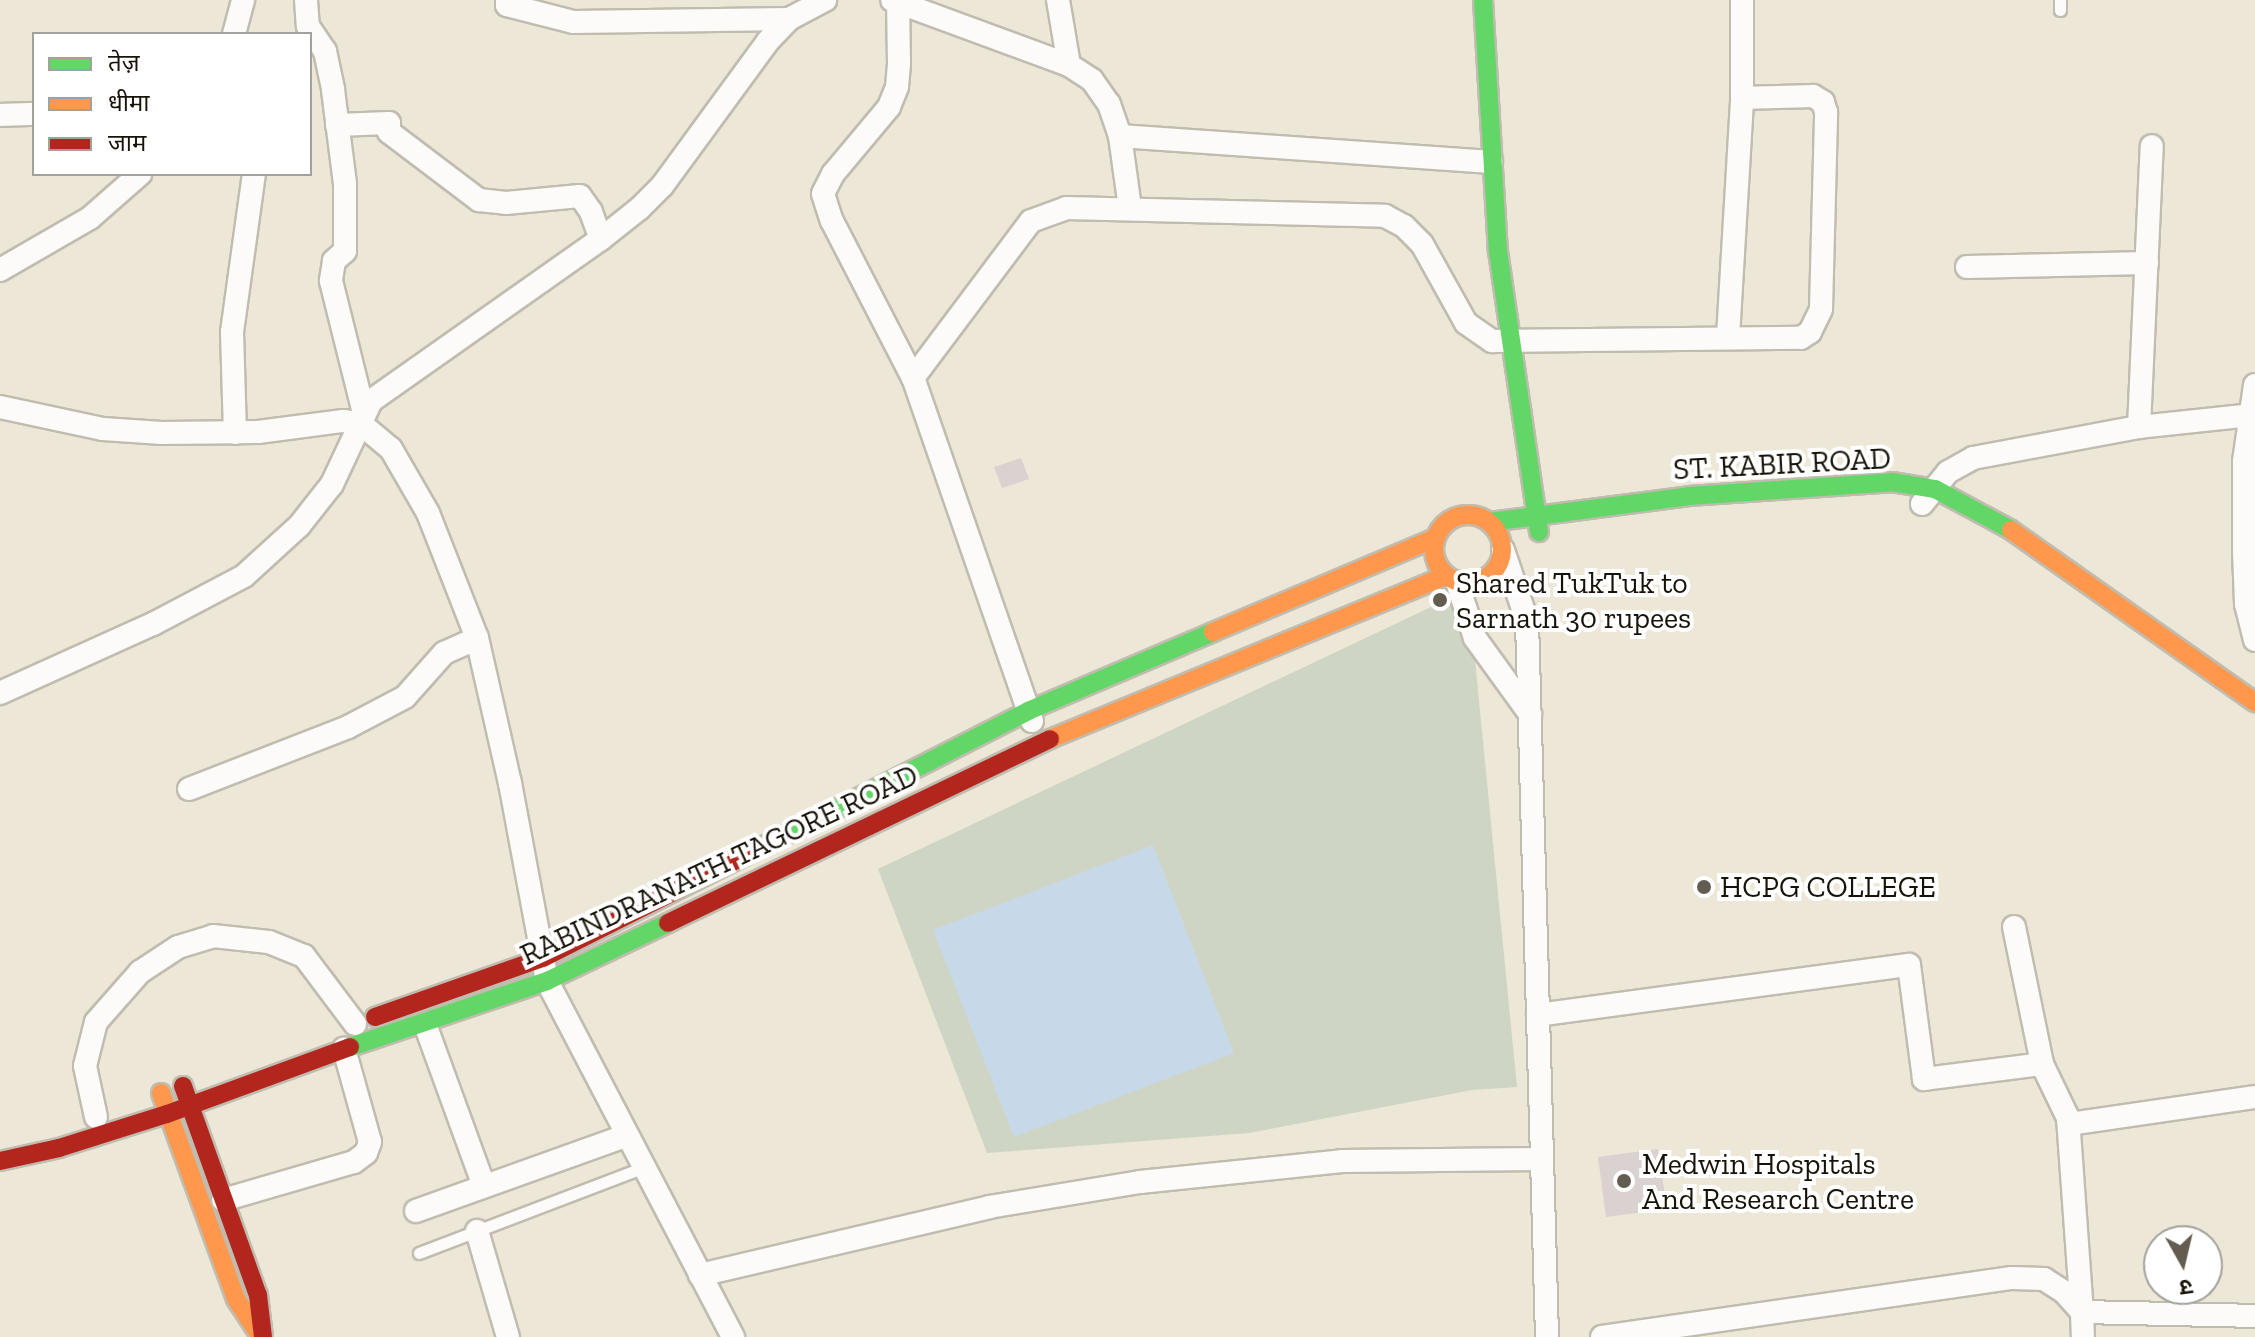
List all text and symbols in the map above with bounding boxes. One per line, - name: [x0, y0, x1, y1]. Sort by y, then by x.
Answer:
- legend: [32, 32, 312, 176]
- text: तेज़: [108, 48, 140, 77]
- text: धीमा: [108, 88, 150, 117]
- text: जाम: [108, 128, 146, 157]
- street label: ST. KABIR ROAD: [1672, 440, 1892, 488]
- place label: Shared TukTuk to Sarnath 30 rupees: [1456, 565, 1692, 636]
- marker: Shared TukTuk to Sarnath 30 rupees: [1431, 591, 1449, 609]
- street label: RABINDRANATH TAGORE ROAD: [514, 757, 924, 973]
- place label: HCPG COLLEGE: [1720, 869, 1936, 905]
- marker: HCPG COLLEGE: [1695, 878, 1713, 896]
- place label: Medwin Hospitals And Research Centre: [1642, 1146, 1914, 1216]
- marker: Medwin Hospitals And Research Centre: [1613, 1170, 1635, 1192]
- north arrow: [2143, 1225, 2223, 1305]
- text: उ: [2178, 1273, 2194, 1302]

